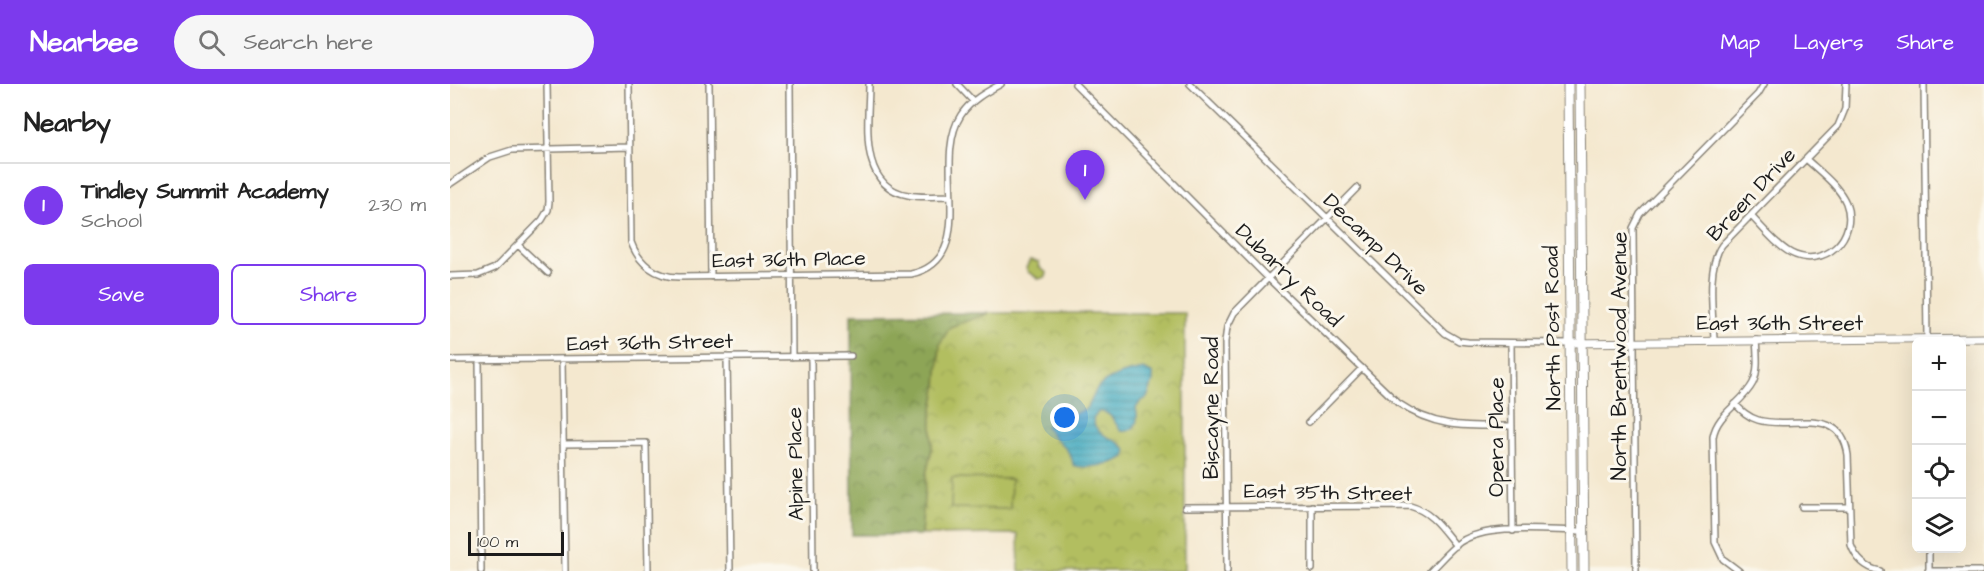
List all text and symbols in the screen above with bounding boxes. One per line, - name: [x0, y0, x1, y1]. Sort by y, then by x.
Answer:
- search box: [174, 15, 594, 69]
- text: Nearbee: [30, 23, 138, 62]
- icon: search: [195, 26, 228, 59]
- text: Search here: [243, 27, 373, 58]
- text: Map: [1720, 28, 1760, 57]
- text: Layers: [1793, 28, 1863, 57]
- text: Share: [1896, 28, 1954, 57]
- text: Nearby: [24, 105, 111, 141]
- street label: Breen Drive: [1700, 141, 1802, 248]
- pin: 1: [1066, 150, 1104, 200]
- text: Tindley Summit Academy: [81, 176, 329, 207]
- street label: Decamp Drive: [1316, 187, 1435, 303]
- text: 1: [42, 191, 45, 219]
- text: 230 m: [368, 191, 426, 219]
- text: School: [81, 207, 142, 235]
- street label: Dubarry Road: [1228, 217, 1349, 335]
- street label: North Brentwood Avenue: [1605, 232, 1634, 480]
- street label: East 36th Place: [712, 244, 866, 275]
- street label: North Post Road: [1537, 245, 1568, 411]
- button: Save: [24, 264, 219, 325]
- button: Share: [231, 264, 426, 325]
- street label: East 36th Street: [1697, 309, 1864, 338]
- street label: East 36th Street: [567, 327, 734, 358]
- street label: Biscayne Road: [1197, 336, 1228, 479]
- map controls: [1912, 337, 1966, 553]
- button: +: [1912, 337, 1966, 391]
- street label: Opera Place: [1482, 377, 1512, 497]
- button: −: [1912, 391, 1966, 445]
- your location: [1050, 403, 1079, 432]
- street label: Alpine Place: [780, 407, 812, 521]
- button: locate: [1912, 445, 1966, 499]
- street label: East 35th Street: [1244, 477, 1413, 508]
- button: layers: [1912, 499, 1966, 553]
- scale bar: [468, 529, 564, 556]
- text: 100 m: [477, 531, 518, 553]

